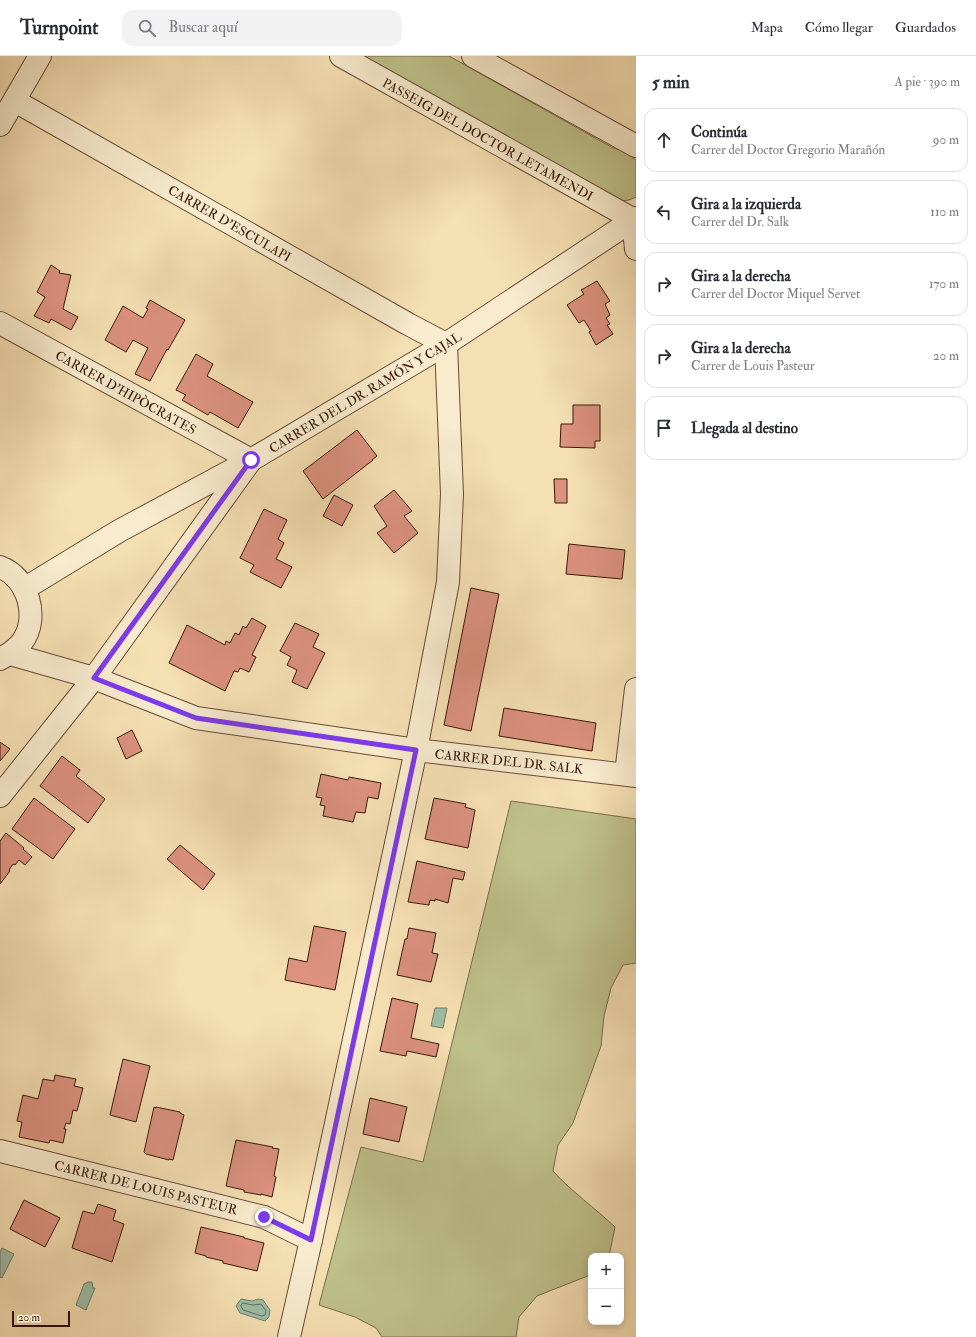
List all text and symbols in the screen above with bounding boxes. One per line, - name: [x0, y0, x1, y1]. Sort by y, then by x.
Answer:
- search box: [122, 10, 402, 46]
- text: Turnpoint: [20, 16, 98, 40]
- icon: search: [136, 17, 158, 39]
- text: Buscar aquí: [168, 18, 238, 37]
- text: Mapa: [751, 19, 783, 36]
- text: Cómo llegar: [805, 19, 873, 36]
- text: Guardados: [895, 19, 956, 36]
- text: 5 min: [652, 72, 690, 93]
- text: A pie · 390 m: [894, 74, 960, 90]
- street label: PASSEIG DEL DOCTOR LETAMENDI: [379, 75, 596, 205]
- text: Continúa: [691, 123, 747, 142]
- icon: ahead: [653, 129, 675, 151]
- text: 90 m: [933, 132, 959, 148]
- text: Carrer del Doctor Gregorio Marañón: [691, 142, 885, 158]
- street label: CARRER D'ESCULAPI: [165, 182, 294, 266]
- text: Gira a la izquierda: [691, 195, 801, 214]
- icon: left: [653, 201, 675, 223]
- text: 110 m: [930, 204, 959, 220]
- text: Carrer del Dr. Salk: [691, 214, 789, 230]
- text: Gira a la derecha: [691, 267, 791, 286]
- icon: right: [653, 273, 675, 295]
- text: 170 m: [929, 276, 959, 292]
- text: Carrer del Doctor Miquel Servet: [691, 286, 860, 302]
- street label: CARRER DEL DR. RAMÓN Y CAJAL: [266, 328, 465, 457]
- text: Gira a la derecha: [691, 339, 791, 358]
- icon: right: [653, 345, 675, 367]
- street label: CARRER D'HIPÒCRATES: [52, 347, 199, 438]
- text: 20 m: [933, 348, 959, 364]
- text: Carrer de Louis Pasteur: [691, 358, 814, 374]
- icon: arrive: [653, 417, 675, 439]
- text: Llegada al destino: [691, 419, 798, 438]
- route start: [242, 451, 260, 469]
- street label: CARRER DEL DR. SALK: [434, 746, 585, 778]
- street label: CARRER DE LOUIS PASTEUR: [52, 1157, 240, 1219]
- route end: [255, 1208, 273, 1226]
- map controls: [588, 1253, 624, 1325]
- button: +: [588, 1253, 624, 1289]
- button: −: [588, 1289, 624, 1325]
- scale bar: [12, 1309, 70, 1328]
- text: 20 m: [18, 1311, 40, 1324]

